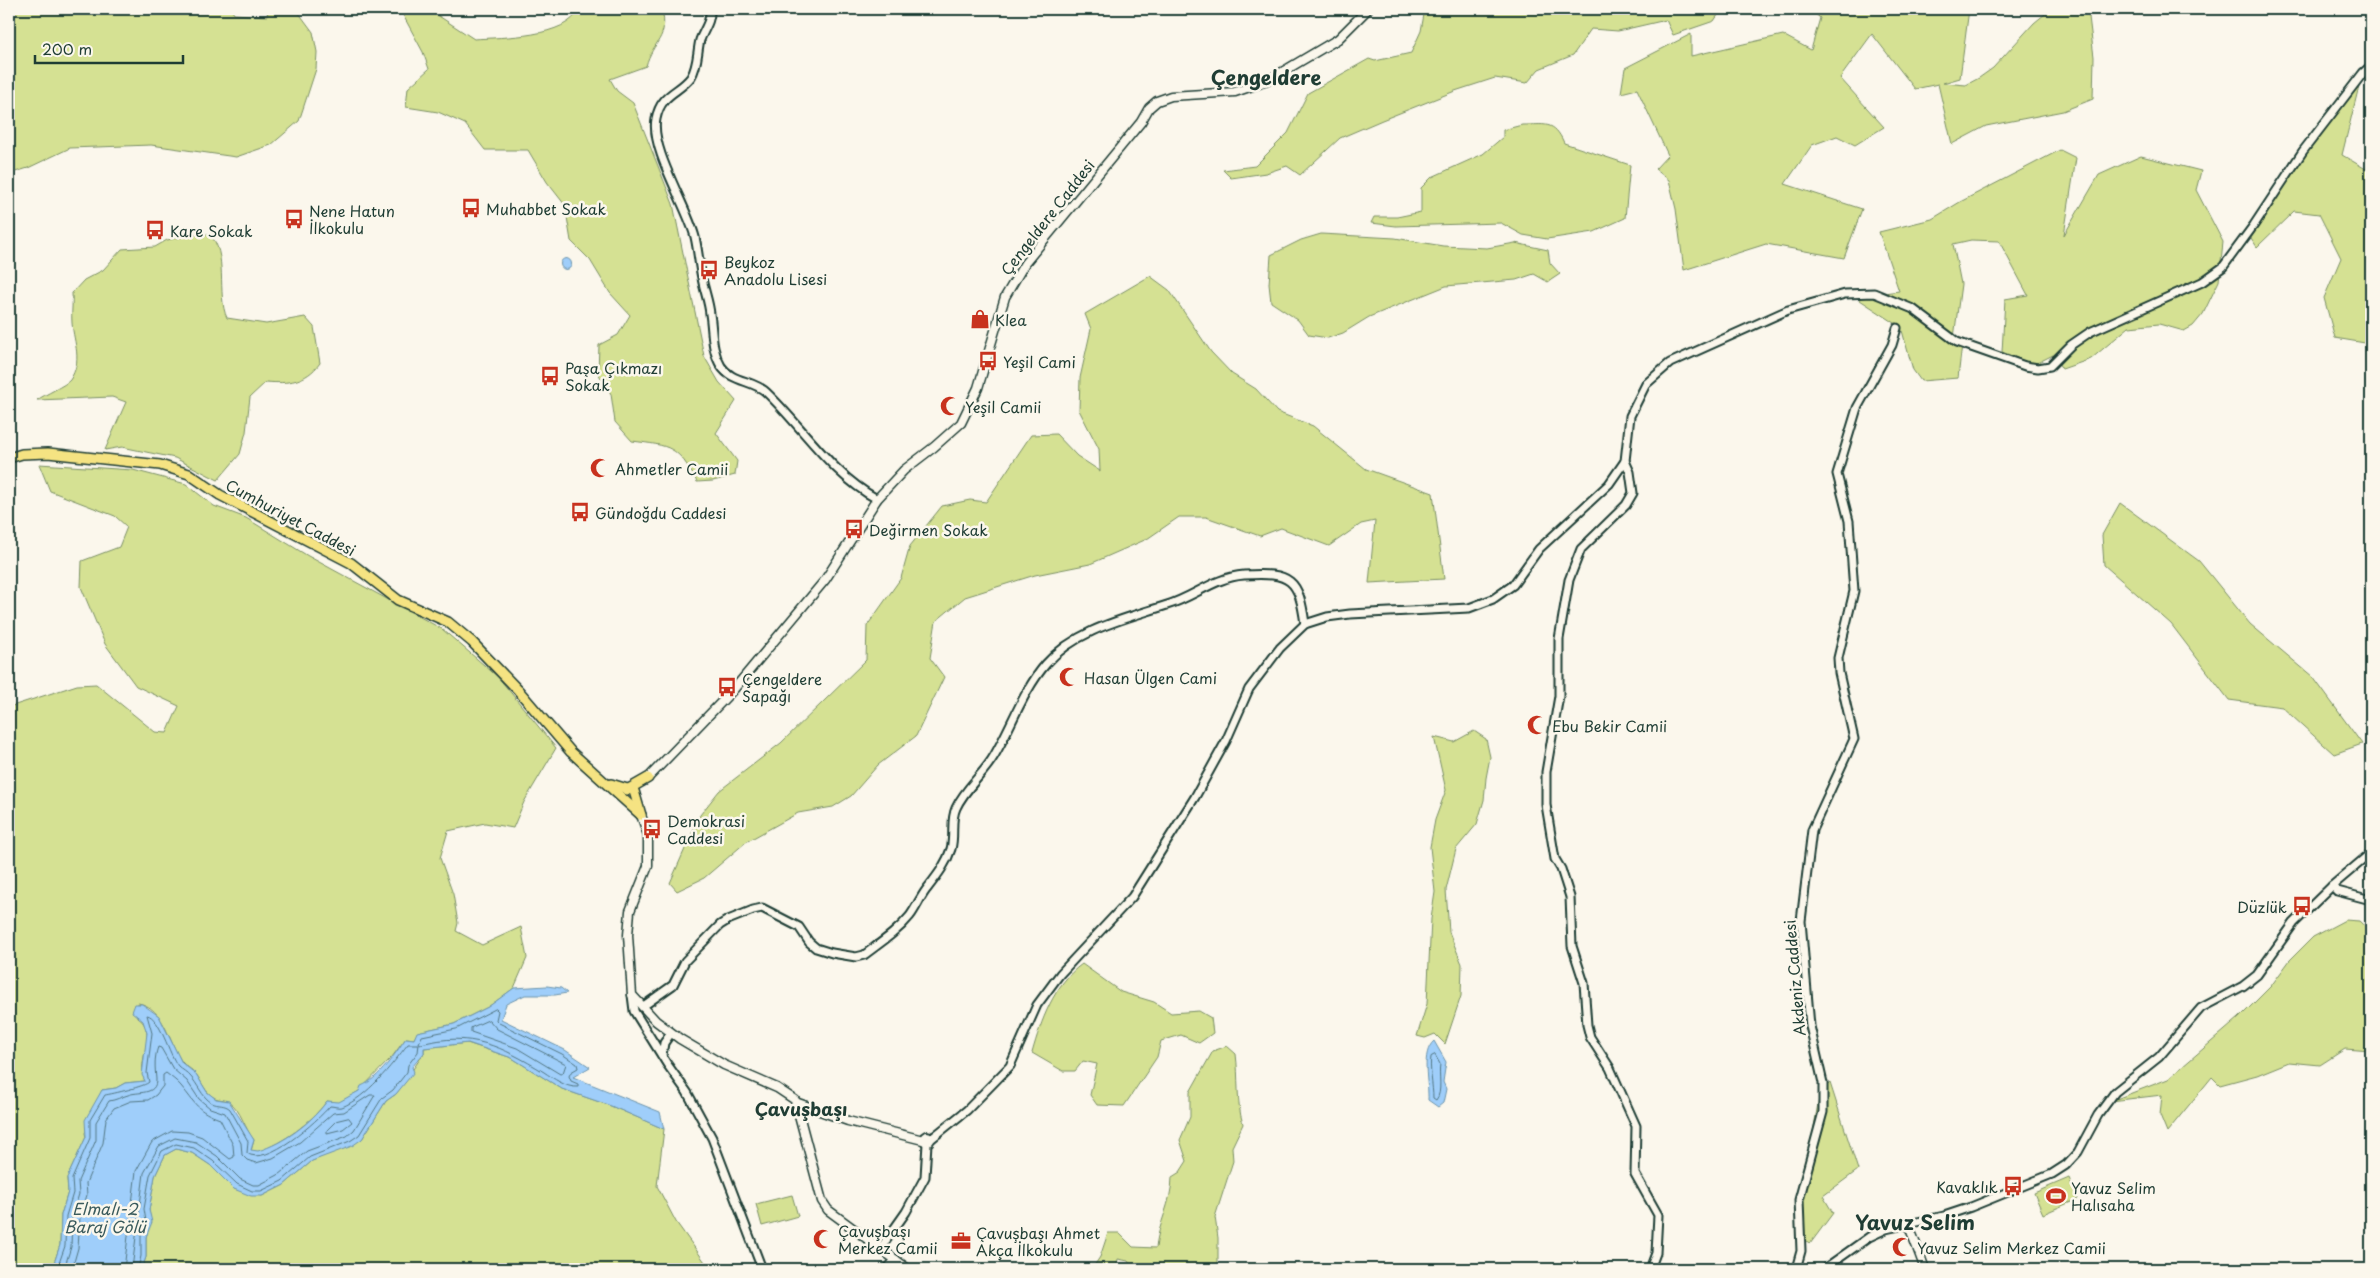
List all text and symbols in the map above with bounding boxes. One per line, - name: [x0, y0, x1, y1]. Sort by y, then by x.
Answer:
- scale bar: [35, 32, 182, 64]
- text: 200 m: [42, 37, 92, 60]
- district label: Çengeldere: [1211, 62, 1321, 92]
- street label: Çengeldere Caddesi: [994, 154, 1100, 280]
- bus stop icon: Muhabbet Sokak: [460, 197, 482, 219]
- place label: Muhabbet Sokak: [486, 197, 607, 220]
- place label: Nene Hatun İlkokulu: [309, 199, 395, 239]
- bus stop icon: Nene Hatun İlkokulu: [283, 208, 305, 230]
- bus stop icon: Kare Sokak: [144, 219, 166, 241]
- place label: Kare Sokak: [170, 219, 253, 242]
- place label: Beykoz Anadolu Lisesi: [724, 250, 827, 290]
- bus stop icon: Beykoz Anadolu Lisesi: [698, 259, 720, 281]
- shop icon: Klea: [969, 308, 991, 330]
- place label: Klea: [995, 308, 1027, 331]
- bus stop icon: Yeşil Cami: [977, 350, 999, 372]
- place label: Yeşil Cami: [1003, 350, 1076, 373]
- place label: Paşa Çıkmazı Sokak: [565, 356, 662, 396]
- bus stop icon: Paşa Çıkmazı Sokak: [539, 365, 561, 387]
- mosque icon: Yeşil Camii: [939, 395, 961, 417]
- place label: Yeşil Camii: [965, 395, 1042, 418]
- mosque icon: Ahmetler Camii: [589, 457, 611, 479]
- place label: Ahmetler Camii: [615, 457, 728, 480]
- street label: Cumhuriyet Caddesi: [222, 473, 360, 561]
- bus stop icon: Gündoğdu Caddesi: [569, 501, 591, 523]
- place label: Gündoğdu Caddesi: [595, 501, 727, 524]
- bus stop icon: Değirmen Sokak: [843, 518, 865, 540]
- place label: Değirmen Sokak: [869, 518, 988, 541]
- mosque icon: Hasan Ülgen Cami: [1058, 666, 1080, 688]
- place label: Hasan Ülgen Cami: [1084, 666, 1217, 689]
- place label: Çengeldere Sapağı: [742, 667, 822, 707]
- bus stop icon: Çengeldere Sapağı: [716, 676, 738, 698]
- mosque icon: Ebu Bekir Camii: [1526, 714, 1548, 736]
- place label: Ebu Bekir Camii: [1552, 714, 1667, 737]
- place label: Demokrasi Caddesi: [667, 809, 745, 849]
- bus stop icon: Demokrasi Caddesi: [641, 818, 663, 840]
- place label: Düzlük: [2237, 895, 2287, 918]
- bus stop icon: Düzlük: [2291, 895, 2313, 917]
- street label: Akdeniz Caddesi: [1777, 919, 1811, 1037]
- district label: Çavuşbaşı: [755, 1095, 847, 1122]
- place label: Kavaklık: [1936, 1175, 1999, 1198]
- bus stop icon: Kavaklık: [2002, 1175, 2024, 1197]
- place label: Yavuz Selim Halısaha: [2071, 1176, 2156, 1216]
- sports icon: Yavuz Selim Halısaha: [2045, 1185, 2067, 1207]
- water label: Elmalı-2 Baraj Gölü: [64, 1196, 147, 1238]
- district label: Yavuz Selim: [1855, 1207, 1975, 1237]
- place label: Çavuşbaşı Merkez Camii: [838, 1219, 938, 1259]
- place label: Çavuşbaşı Ahmet Akça İlkokulu: [976, 1221, 1100, 1261]
- mosque icon: Çavuşbaşı Merkez Camii: [812, 1228, 834, 1250]
- office icon: Çavuşbaşı Ahmet Akça İlkokulu: [950, 1230, 972, 1252]
- mosque icon: Yavuz Selim Merkez Camii: [1891, 1236, 1913, 1258]
- place label: Yavuz Selim Merkez Camii: [1917, 1236, 2106, 1259]

